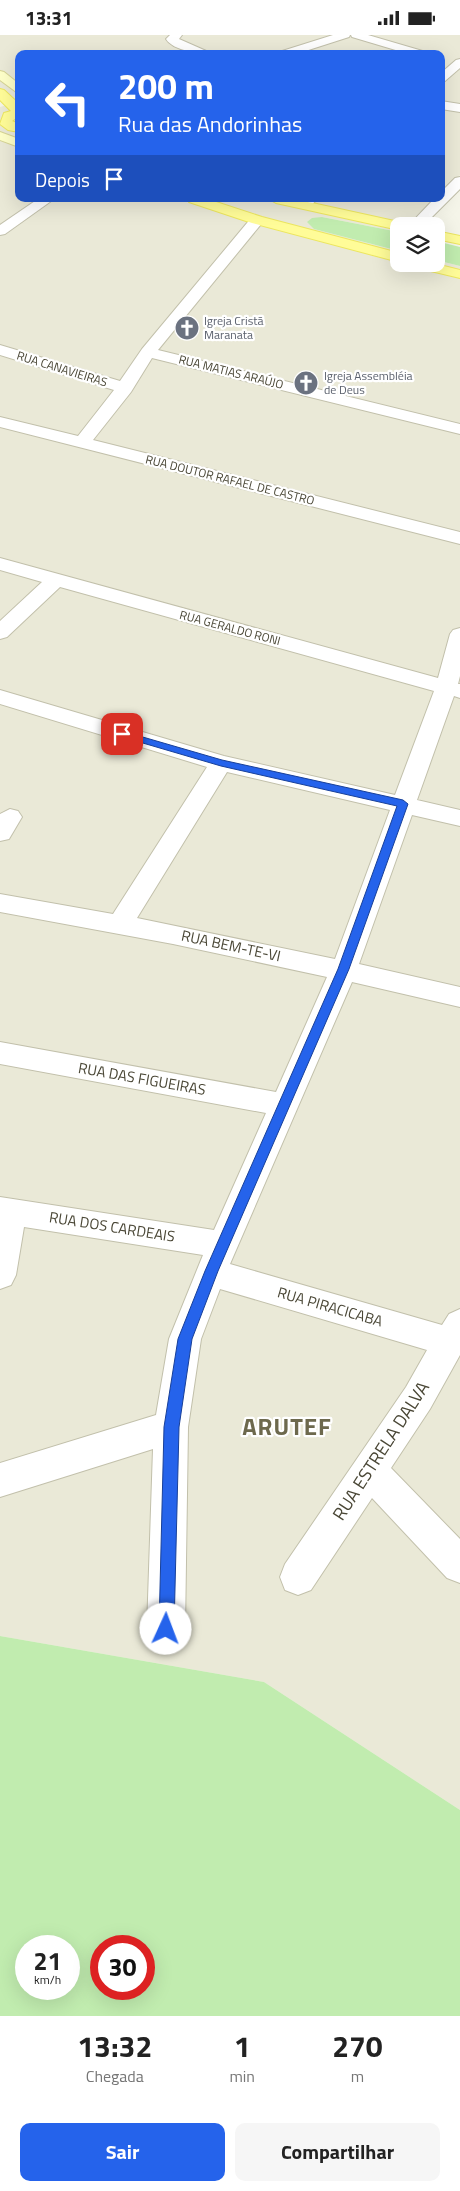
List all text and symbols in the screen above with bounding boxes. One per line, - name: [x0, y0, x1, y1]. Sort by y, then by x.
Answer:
- text: 13:31: [25, 3, 72, 32]
- text: 200 m: [118, 59, 214, 113]
- icon: left: [35, 70, 100, 135]
- text: Rua das Andorinhas: [118, 107, 302, 141]
- text: Depois: [35, 165, 90, 194]
- icon: arrive: [100, 165, 128, 193]
- map controls: [390, 217, 445, 272]
- button: layers: [390, 217, 445, 272]
- place label: Igreja Cristã Maranata: [204, 311, 263, 344]
- church icon: Igreja Cristã Maranata: [174, 315, 200, 341]
- street label: RUA CANAVIEIRAS: [14, 346, 110, 391]
- street label: RUA MATIAS ARAÚJO: [177, 349, 286, 394]
- place label: Igreja Assembléia de Deus: [324, 366, 413, 399]
- church icon: Igreja Assembléia de Deus: [293, 370, 319, 396]
- street label: RUA DOUTOR RAFAEL DE CASTRO: [144, 449, 317, 510]
- street label: RUA GERALDO RONI: [178, 605, 283, 650]
- pin: [101, 713, 143, 755]
- icon: arrive: [108, 720, 136, 748]
- street label: RUA BEM-TE-VI: [179, 924, 283, 967]
- street label: RUA DAS FIGUEIRAS: [76, 1056, 208, 1101]
- street label: RUA DOS CARDEAIS: [47, 1205, 177, 1248]
- street label: RUA PIRACICABA: [275, 1281, 386, 1333]
- street label: RUA ESTRELA DALVA: [325, 1376, 436, 1526]
- district label: ARUTEF: [242, 1408, 332, 1444]
- position arrow: [139, 1602, 191, 1654]
- speed limit sign: 30: [90, 1935, 155, 2000]
- text: 21: [33, 1942, 62, 1980]
- text: km/h: [34, 1970, 61, 1989]
- text: 13:32: [77, 2023, 152, 2069]
- text: 1: [234, 2023, 251, 2069]
- text: 270: [332, 2023, 383, 2069]
- text: Chegada: [86, 2064, 144, 2088]
- text: min: [229, 2064, 255, 2088]
- text: m: [351, 2064, 364, 2088]
- button: Sair: [20, 2123, 225, 2181]
- button: Compartilhar: [235, 2123, 440, 2181]

